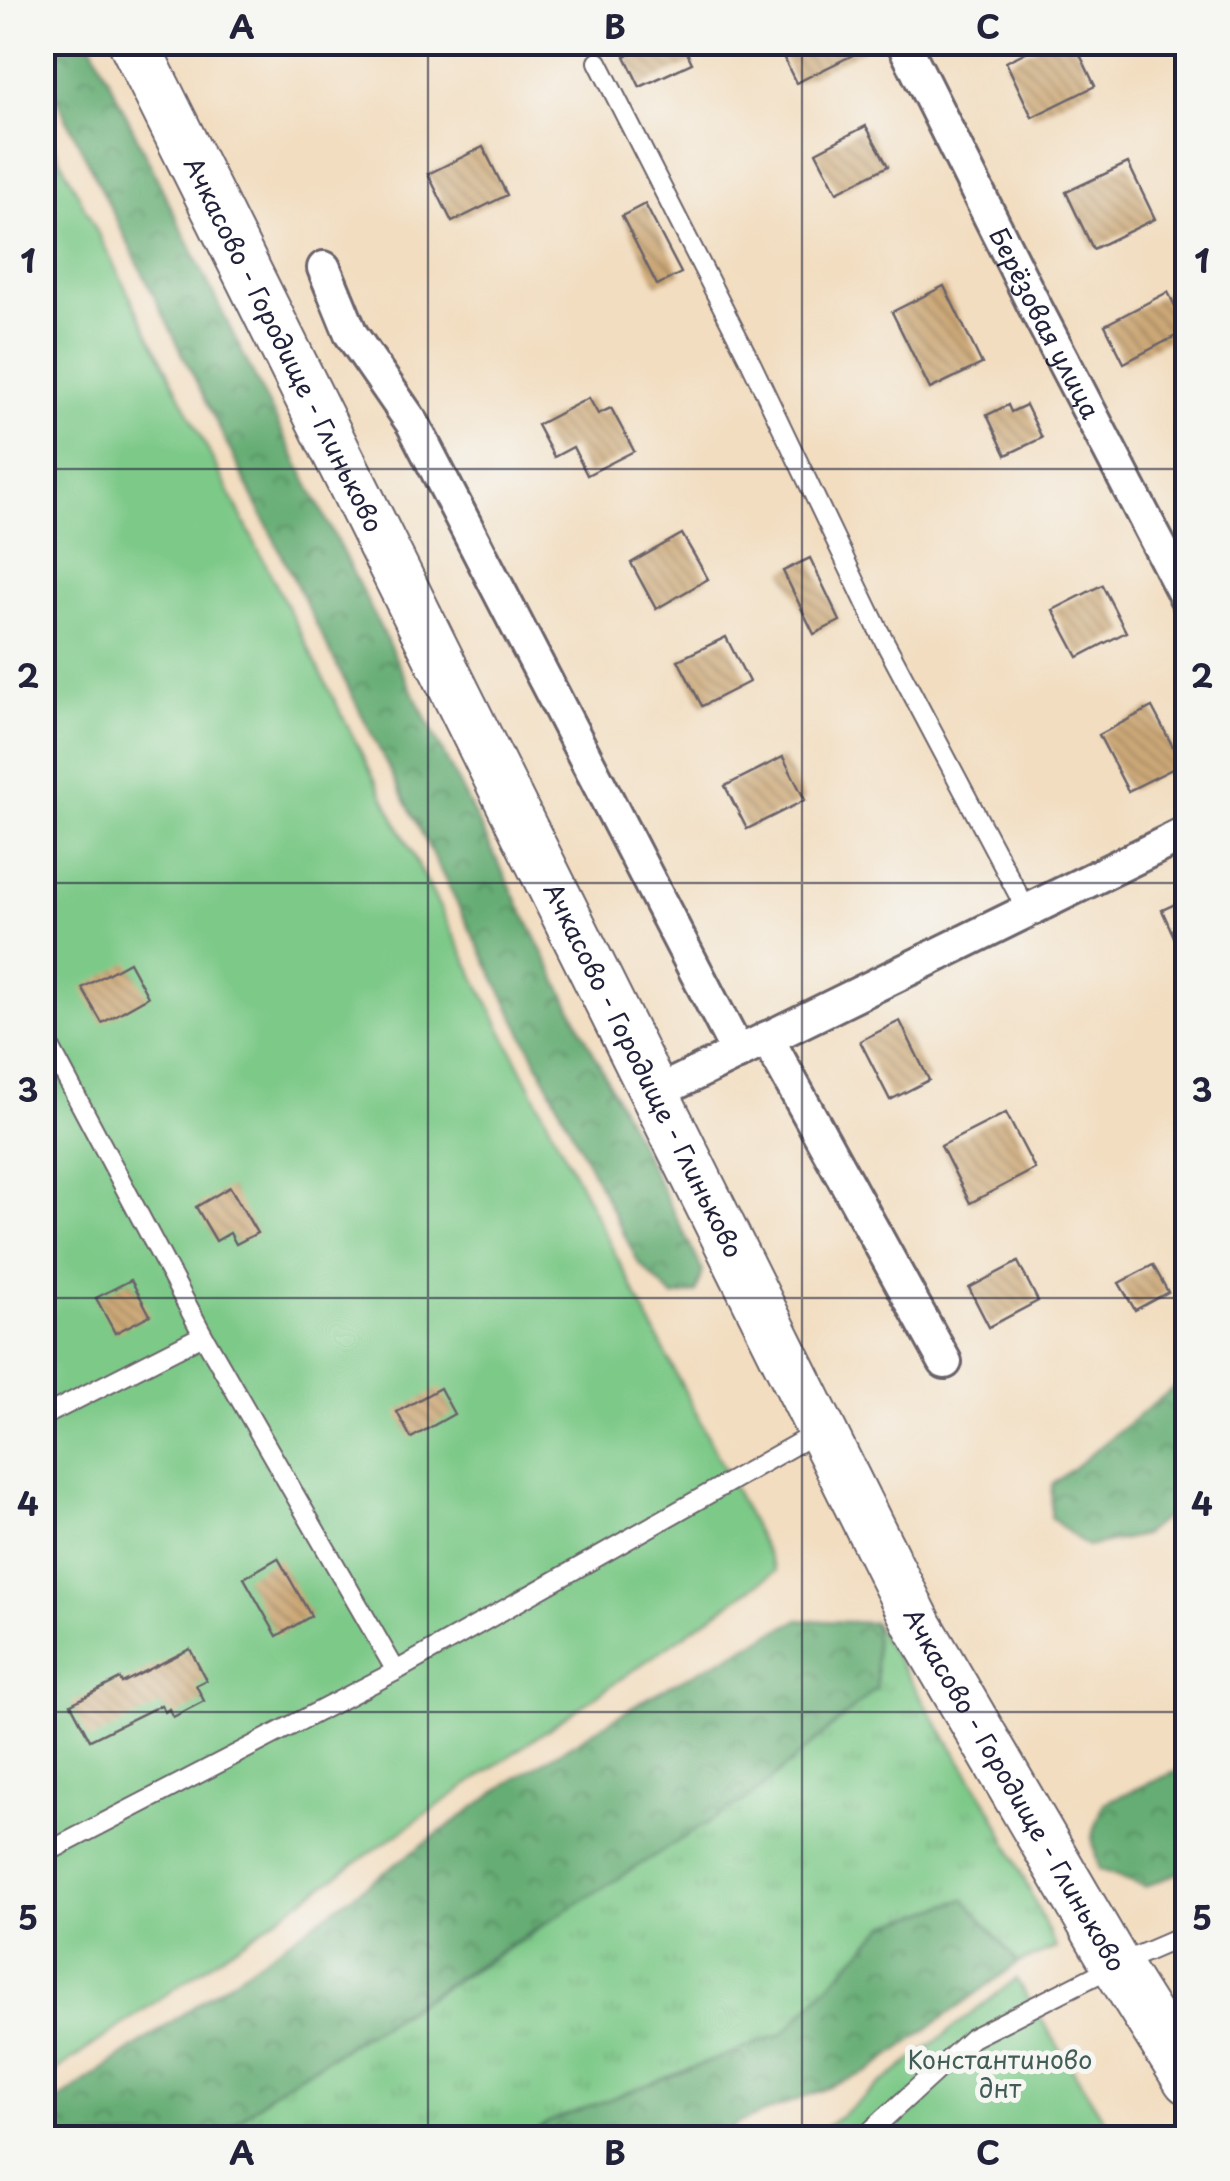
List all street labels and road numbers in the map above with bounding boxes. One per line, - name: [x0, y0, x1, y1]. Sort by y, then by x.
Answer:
- street label: Ачкасово - Городище - Глиньково: [175, 150, 393, 539]
- street label: Берёзовая улица: [980, 221, 1110, 426]
- street label: Ачкасово - Городище - Глиньково: [535, 876, 753, 1264]
- street label: Ачкасово - Городище - Глиньково: [895, 1601, 1136, 1978]

